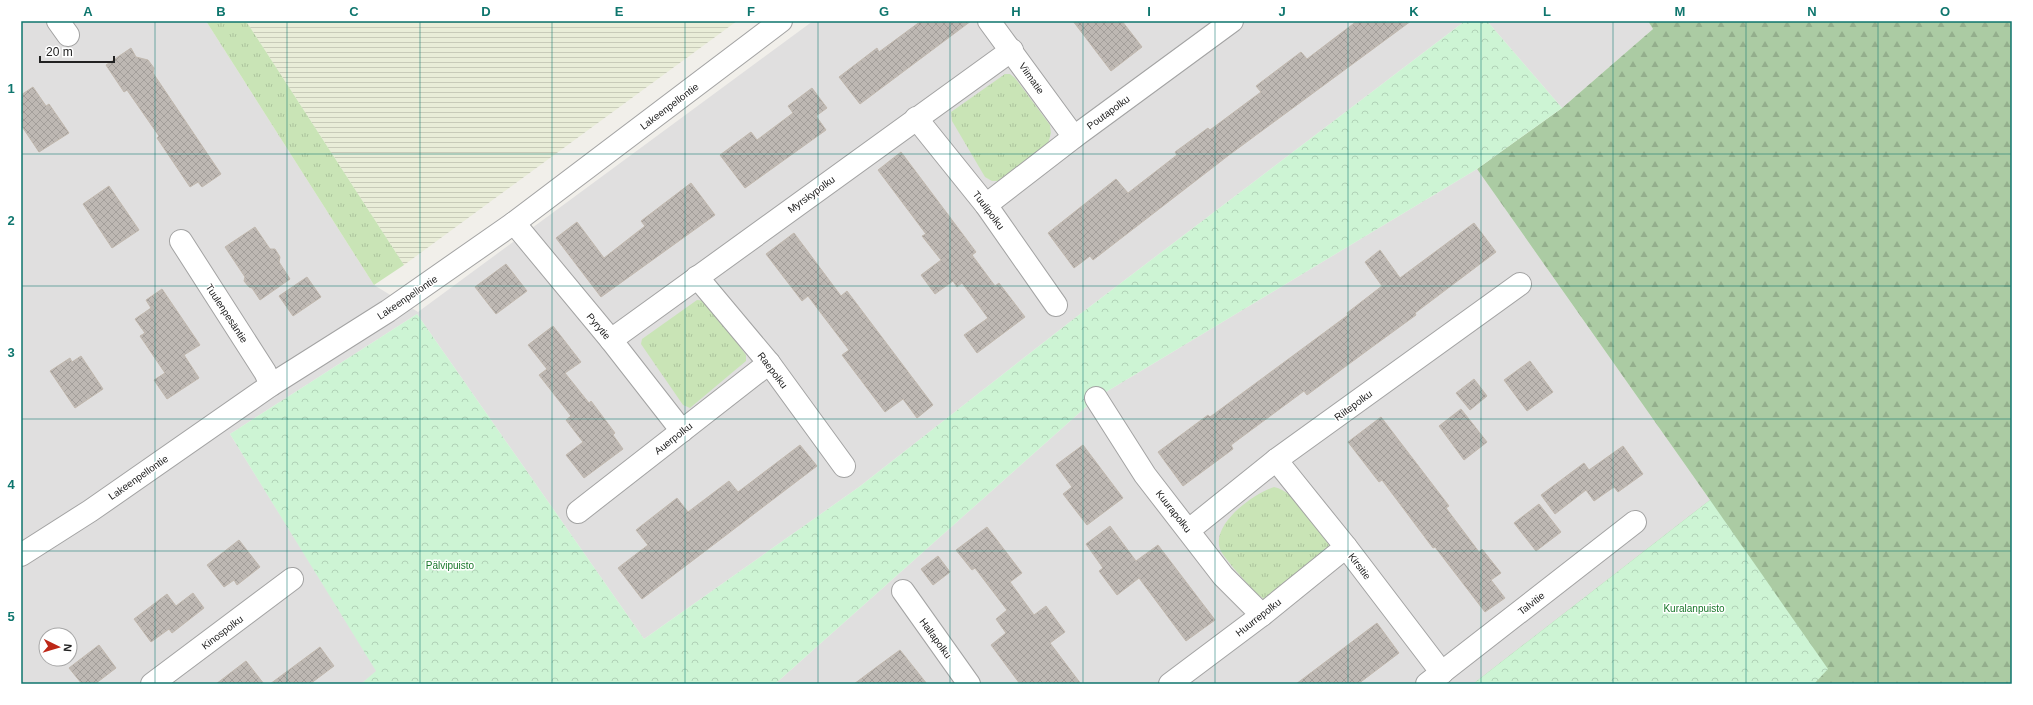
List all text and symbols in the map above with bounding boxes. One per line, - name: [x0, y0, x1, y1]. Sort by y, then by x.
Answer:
- text: A: [83, 4, 93, 19]
- text: B: [216, 4, 226, 19]
- text: C: [349, 4, 359, 19]
- text: D: [481, 4, 491, 19]
- text: E: [615, 4, 624, 19]
- text: F: [747, 4, 755, 19]
- text: G: [879, 4, 889, 19]
- text: H: [1011, 4, 1021, 19]
- text: I: [1147, 4, 1151, 19]
- text: J: [1278, 4, 1286, 19]
- text: K: [1409, 4, 1419, 19]
- text: L: [1543, 4, 1551, 19]
- text: M: [1675, 4, 1685, 19]
- text: N: [1807, 4, 1817, 19]
- text: O: [1940, 4, 1950, 19]
- scale bar: [40, 38, 114, 64]
- text: 20 m: [46, 45, 73, 59]
- street label: Viimatie: [1017, 61, 1046, 96]
- text: 1: [7, 81, 15, 96]
- street label: Lakeenpellontie: [638, 81, 701, 132]
- street label: Poutapolku: [1085, 93, 1132, 132]
- street label: Myrskypolku: [786, 174, 837, 215]
- street label: Tuulipolku: [971, 189, 1007, 232]
- text: 2: [7, 213, 15, 228]
- street label: Lakeenpellontie: [375, 273, 440, 322]
- street label: Tuulenpesäntie: [203, 282, 250, 345]
- street label: Pyrytie: [585, 311, 613, 342]
- text: 3: [7, 345, 15, 360]
- street label: Raepolku: [755, 350, 790, 390]
- street label: Riitepolku: [1332, 388, 1374, 423]
- street label: Auerpolku: [652, 420, 694, 457]
- street label: Lakeenpellontie: [106, 453, 170, 502]
- text: 4: [7, 477, 15, 492]
- street label: Kuurapolku: [1154, 488, 1194, 535]
- street label: Kirsitie: [1346, 551, 1373, 582]
- park label: Pälvipuisto: [426, 560, 475, 571]
- street label: Talvitie: [1516, 589, 1547, 617]
- street label: Huurrepolku: [1233, 596, 1283, 639]
- park label: Kuralanpuisto: [1663, 603, 1725, 614]
- text: 5: [7, 609, 15, 624]
- street label: Kinospolku: [199, 613, 245, 652]
- street label: Hallapolku: [917, 616, 954, 660]
- north arrow: [38, 627, 78, 667]
- text: N: [62, 643, 74, 652]

